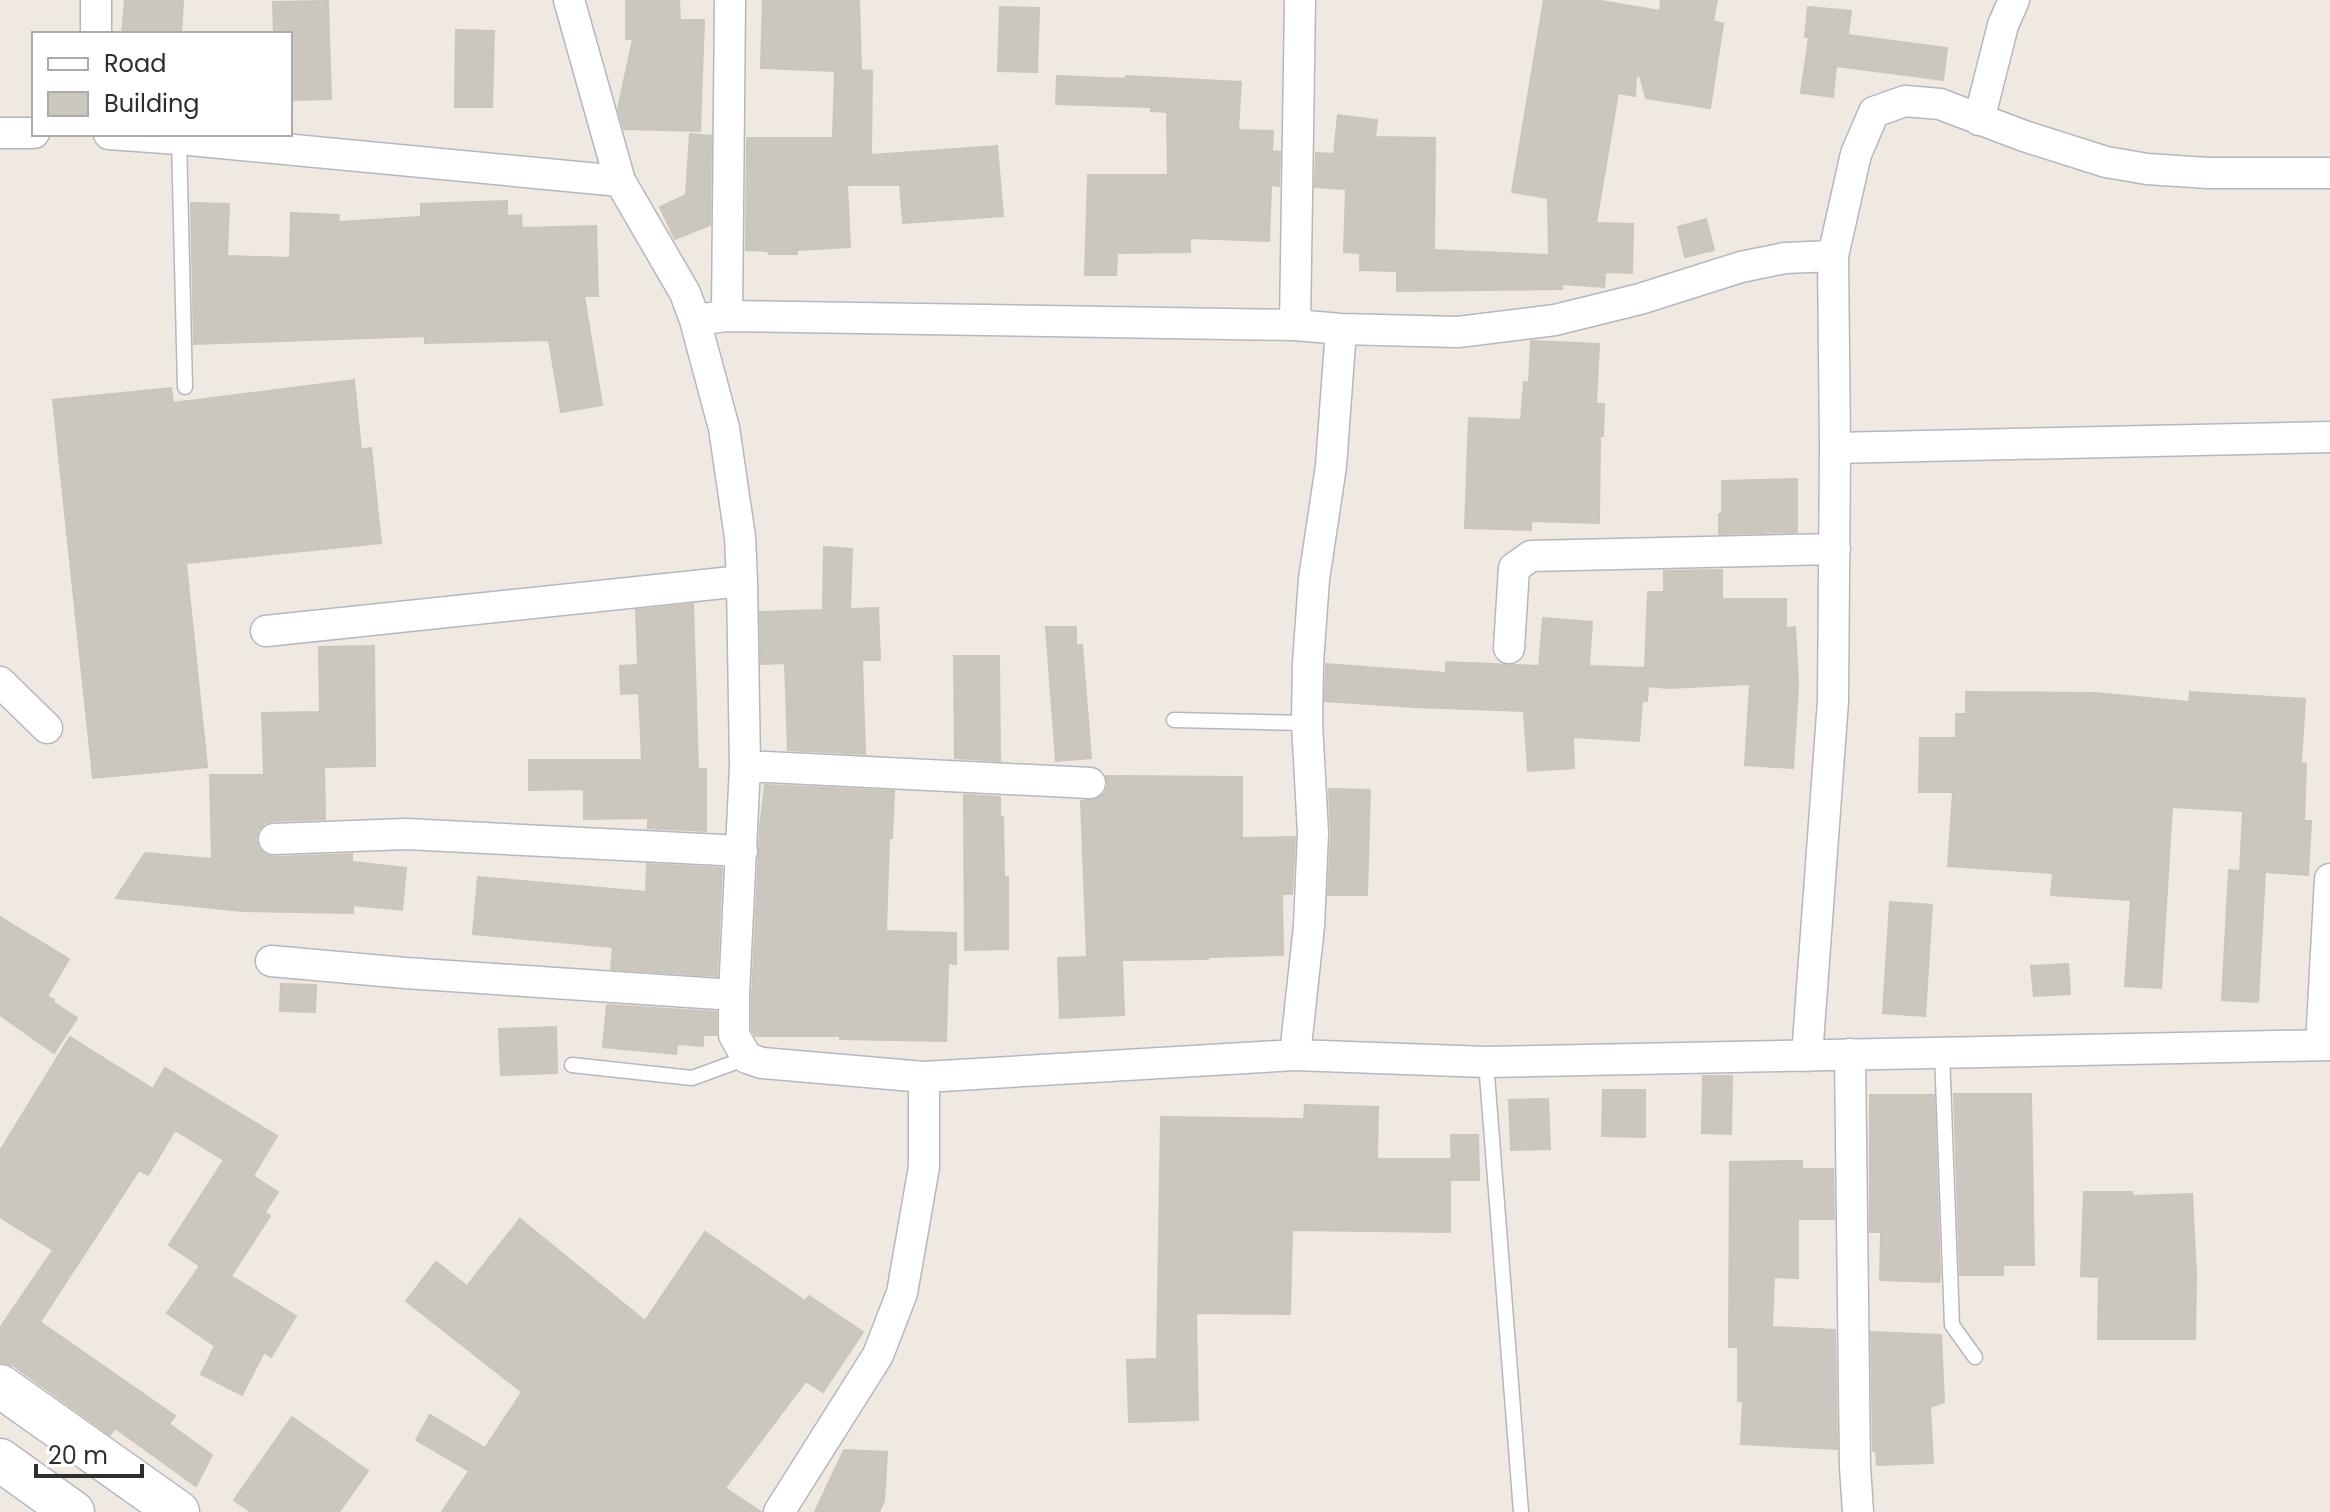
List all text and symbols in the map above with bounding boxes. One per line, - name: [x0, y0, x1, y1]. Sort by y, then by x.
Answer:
- legend: [32, 32, 292, 136]
- text: Road: [104, 47, 166, 80]
- text: Building: [104, 87, 200, 120]
- scale bar: [36, 1428, 142, 1478]
- text: 20 m: [48, 1439, 108, 1472]

